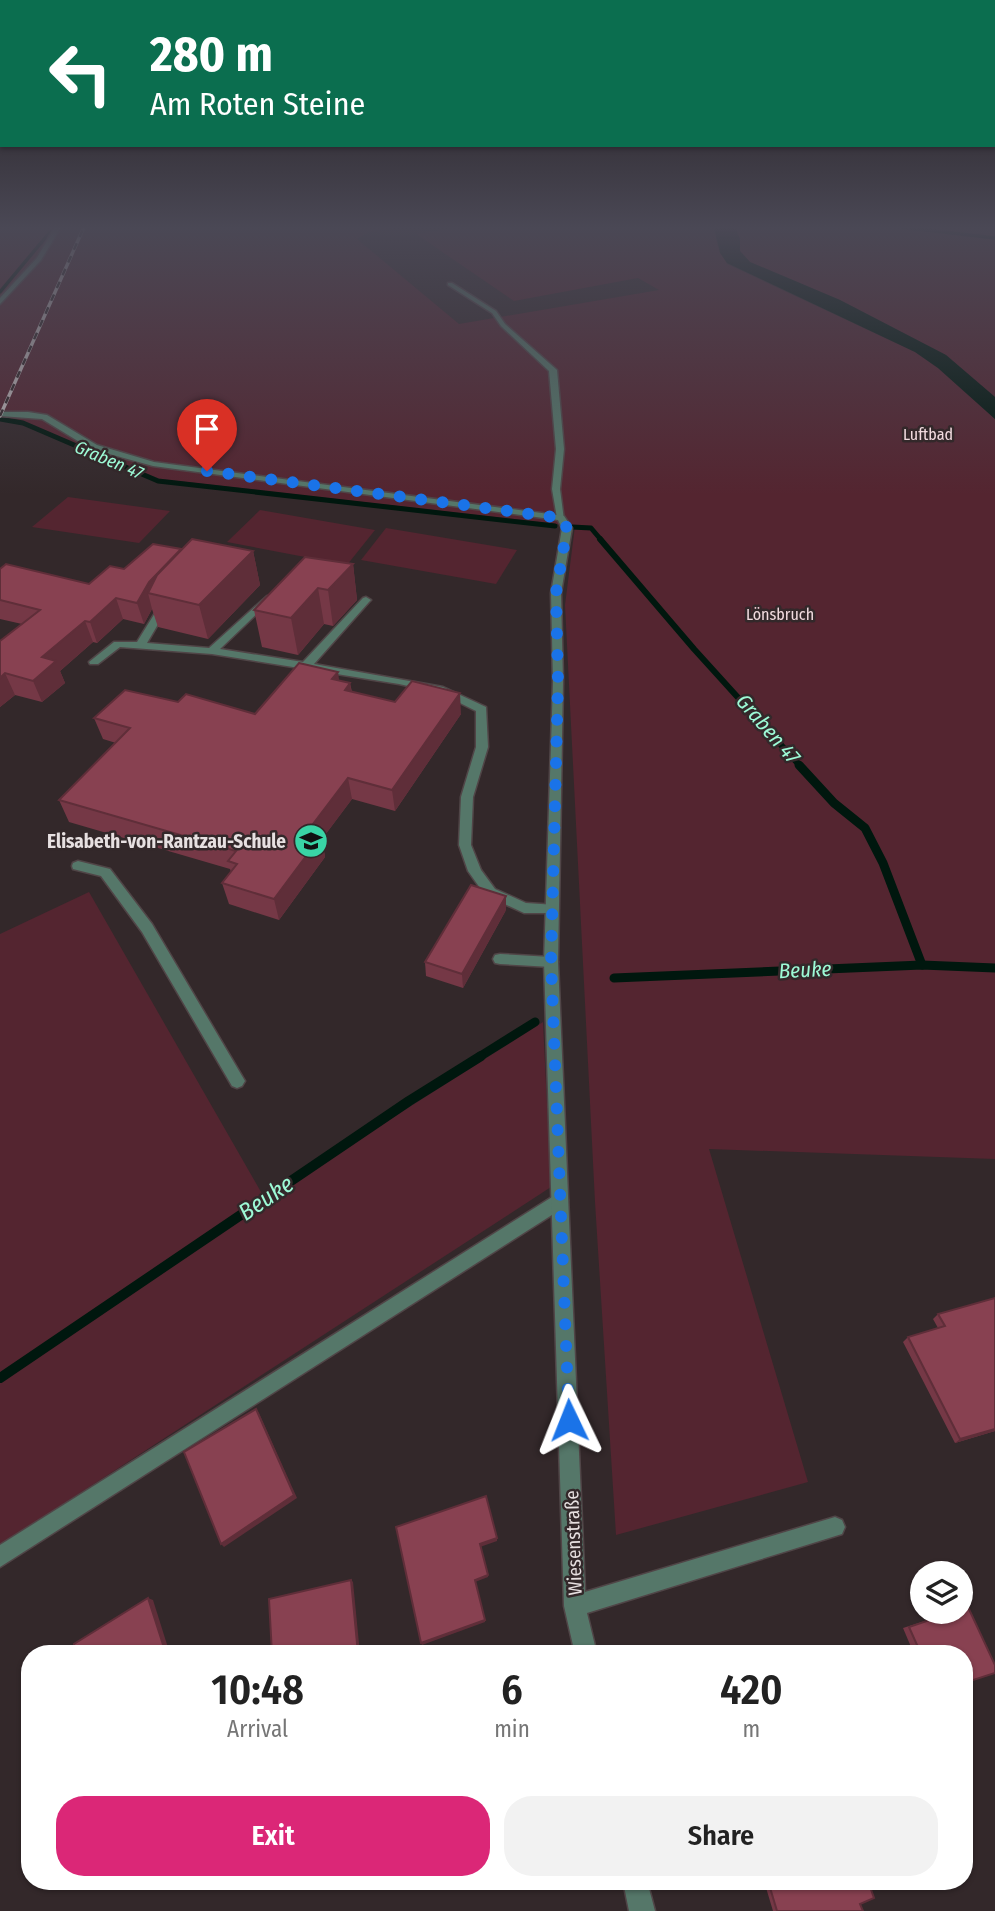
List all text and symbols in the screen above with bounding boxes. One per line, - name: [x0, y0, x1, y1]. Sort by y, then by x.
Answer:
- text: 280 m: [150, 25, 273, 84]
- icon: left: [35, 28, 126, 119]
- text: Am Roten Steine: [150, 85, 365, 123]
- pin: [177, 399, 237, 471]
- icon: arrive: [188, 410, 226, 448]
- park label: Luftbad: [903, 425, 953, 444]
- water label: Graben 47: [71, 436, 147, 485]
- park label: Lönsbruch: [746, 605, 814, 624]
- water label: Graben 47: [731, 689, 807, 771]
- school or university icon: Elisabeth-von-Rantzau-Schule: [292, 822, 330, 860]
- place label: Elisabeth-von-Rantzau-Schule: [47, 830, 286, 853]
- water label: Beuke: [778, 956, 832, 984]
- water label: Beuke: [233, 1170, 299, 1226]
- position arrow: [532, 1383, 606, 1457]
- street label: Wiesenstraße: [560, 1490, 587, 1596]
- map controls: [910, 1561, 973, 1624]
- button: layers: [910, 1561, 973, 1624]
- text: 10:48: [211, 1665, 304, 1715]
- text: 6: [501, 1665, 523, 1715]
- text: 420: [720, 1665, 783, 1715]
- text: Arrival: [227, 1715, 288, 1743]
- text: min: [494, 1715, 530, 1743]
- text: m: [743, 1715, 760, 1743]
- button: Exit: [56, 1796, 490, 1876]
- button: Share: [504, 1796, 938, 1876]

